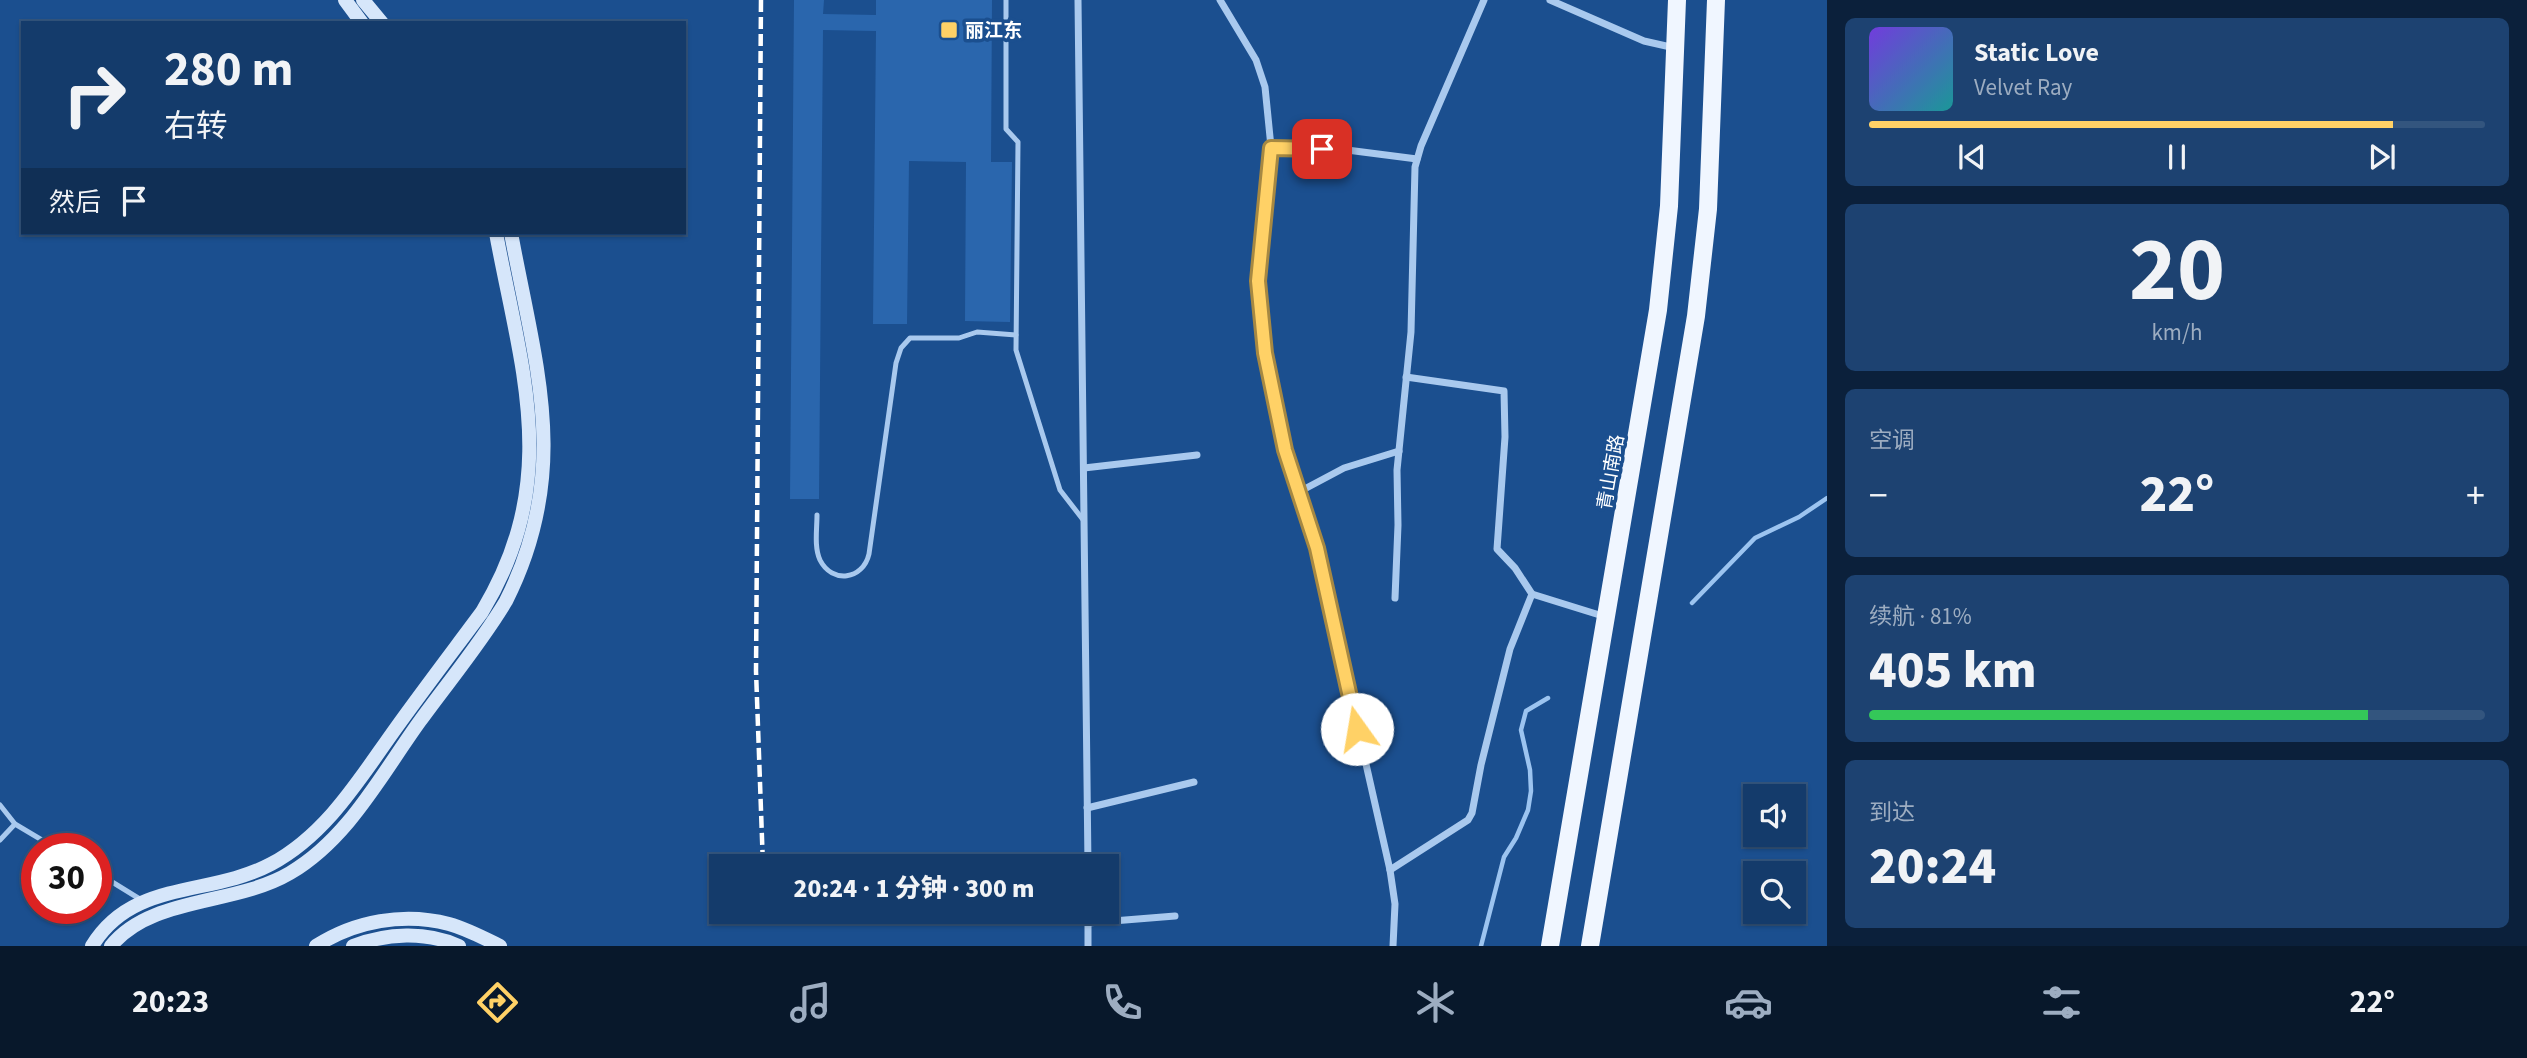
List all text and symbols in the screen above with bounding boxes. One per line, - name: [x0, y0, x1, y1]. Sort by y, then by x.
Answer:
- place label: 丽江东: [965, 18, 1022, 45]
- marker: 丽江东: [939, 20, 959, 40]
- text: Static Love: [1974, 34, 2099, 71]
- text: 280 m: [164, 35, 293, 105]
- icon: right: [49, 49, 140, 140]
- text: Velvet Ray: [1974, 71, 2072, 104]
- text: 右转: [164, 104, 228, 150]
- pin: [1292, 119, 1352, 179]
- icon: arrive: [1303, 130, 1341, 168]
- icon: previous: [1953, 138, 1991, 176]
- icon: pause: [2158, 138, 2196, 176]
- icon: next: [2363, 138, 2401, 176]
- icon: arrive: [115, 182, 153, 220]
- text: 然后: [49, 184, 101, 221]
- text: 20: [2129, 206, 2225, 335]
- text: km/h: [2151, 316, 2203, 349]
- text: 空调: [1869, 424, 1915, 457]
- street label: 青山南路: [1592, 432, 1631, 512]
- text: 22°: [2140, 458, 2214, 532]
- text: −: [1869, 469, 1888, 523]
- text: +: [2466, 469, 2485, 523]
- text: 续航 · 81%: [1869, 600, 1972, 633]
- text: 405 km: [1869, 634, 2037, 708]
- position arrow: [1320, 692, 1394, 766]
- map controls: [1743, 784, 1806, 924]
- button: sound: [1743, 784, 1806, 847]
- text: 到达: [1869, 796, 1915, 829]
- text: 20:24: [1869, 830, 1996, 904]
- speed limit sign: 30: [21, 833, 112, 924]
- button: search: [1743, 861, 1806, 924]
- text: 20:24 · 1 分钟 · 300 m: [794, 870, 1034, 907]
- icon: directions: [473, 978, 522, 1027]
- icon: music: [786, 978, 835, 1027]
- icon: phone: [1098, 978, 1147, 1027]
- icon: climate: [1411, 978, 1460, 1027]
- icon: car: [1724, 978, 1773, 1027]
- icon: filters: [2037, 978, 2086, 1027]
- text: 20:23: [132, 979, 209, 1025]
- text: 22°: [2350, 979, 2395, 1025]

